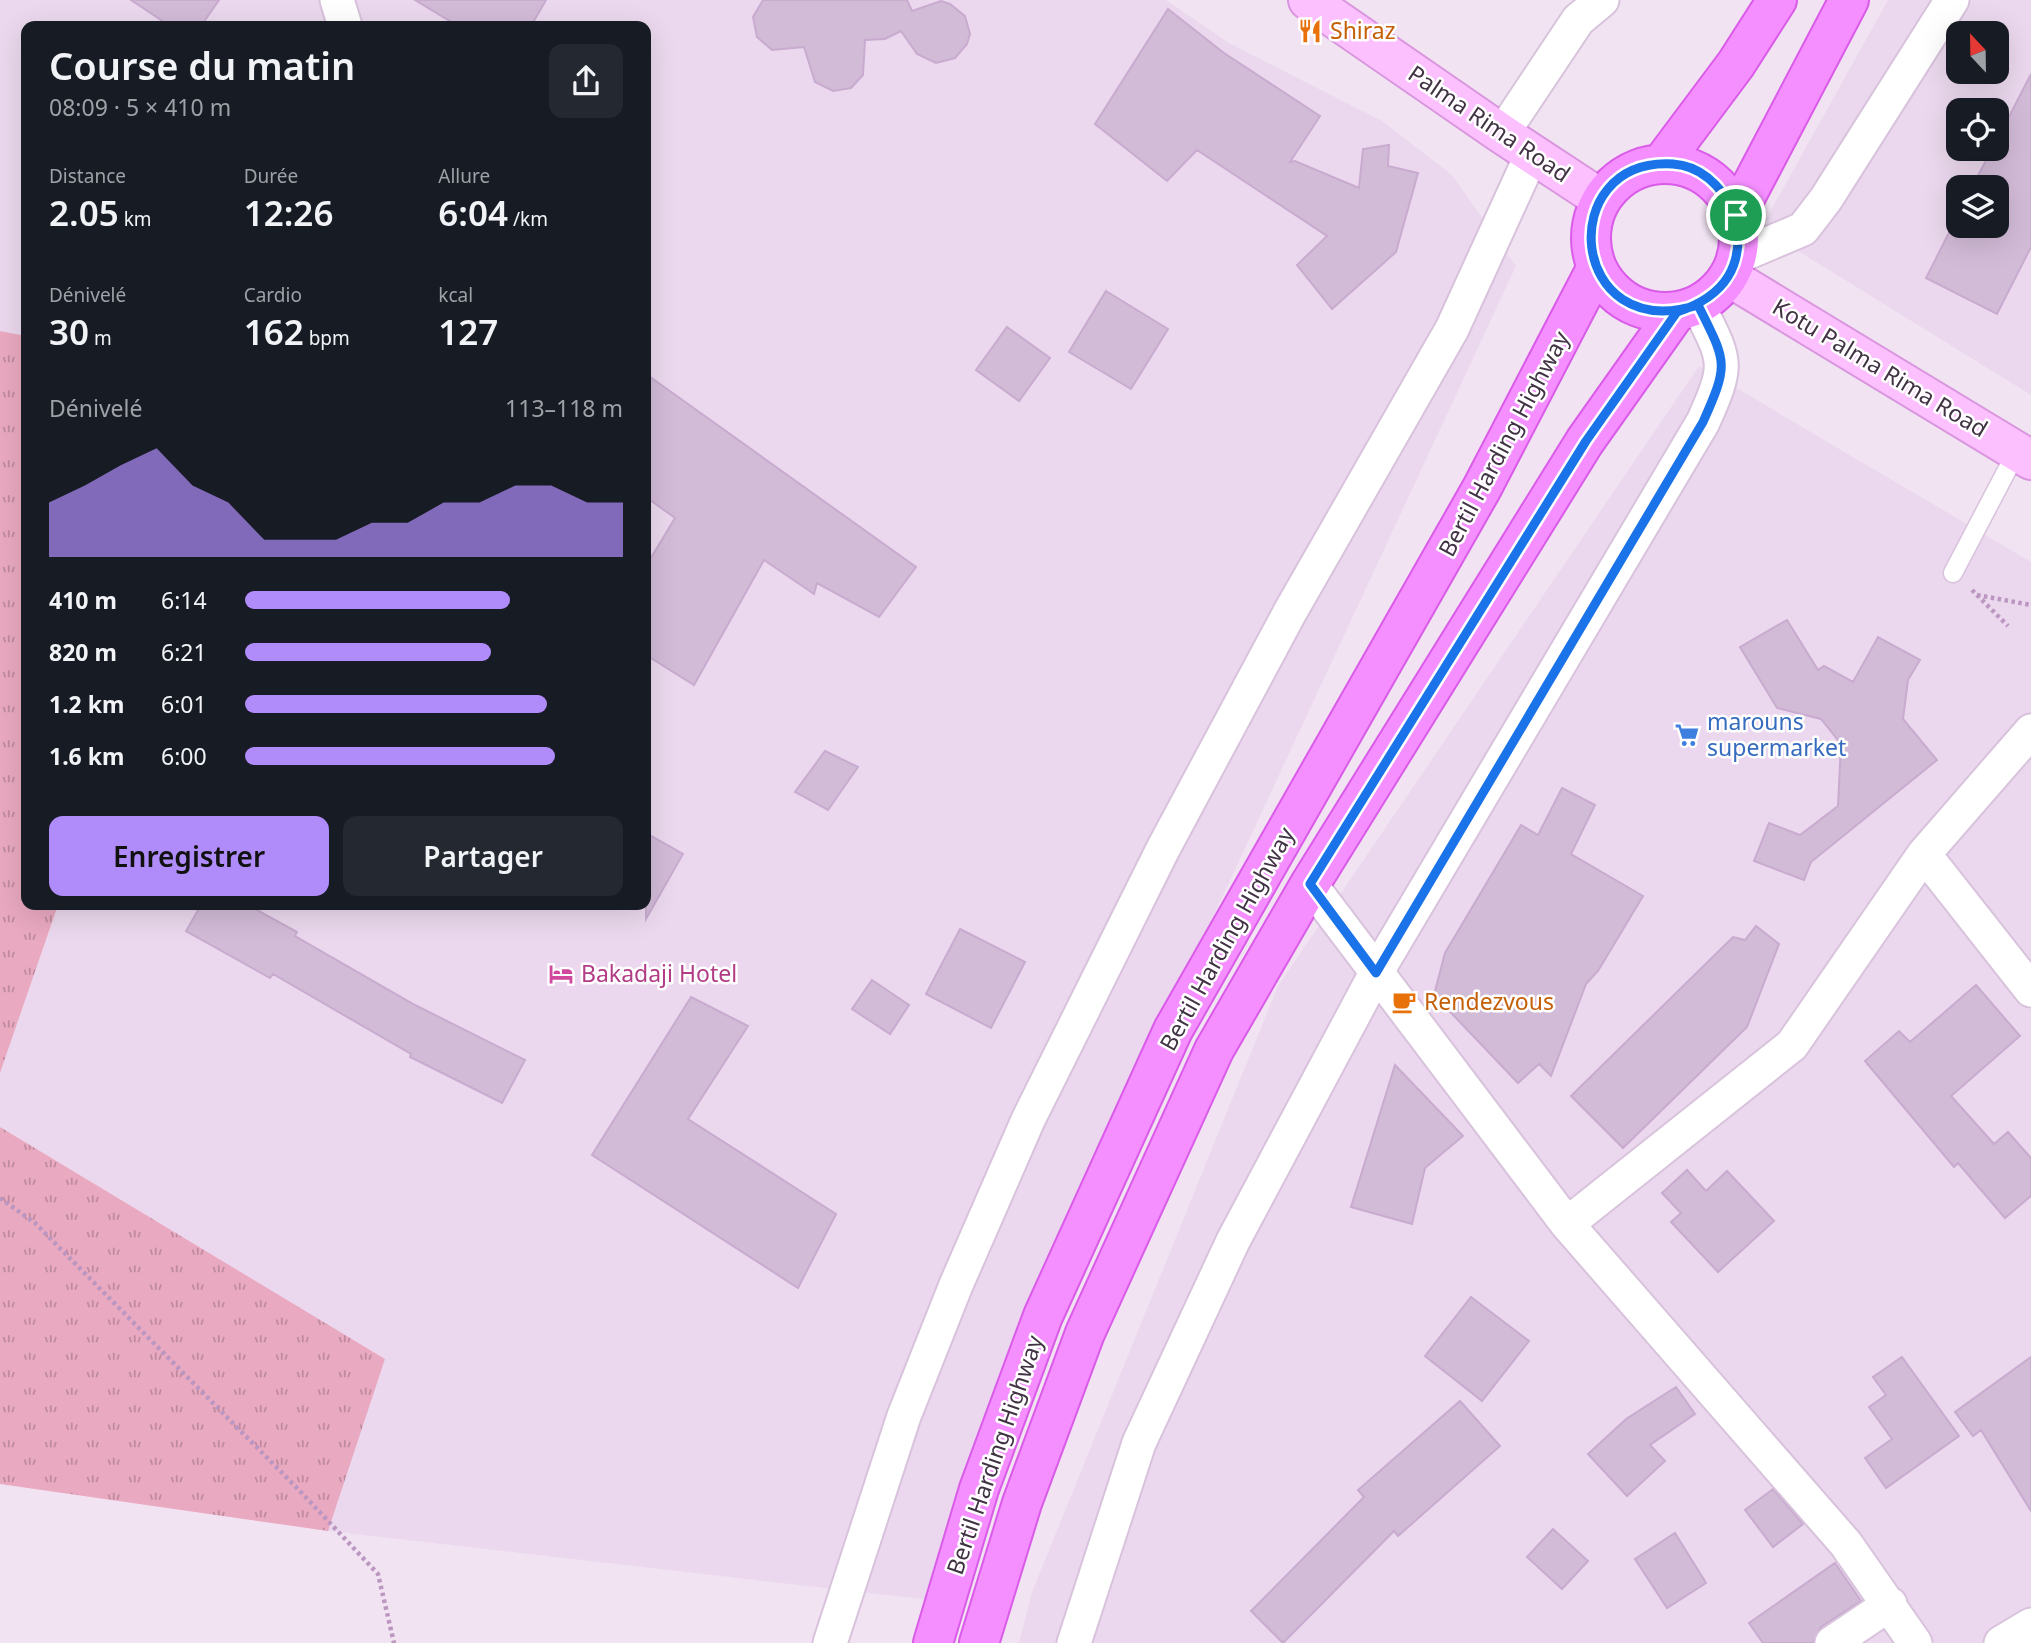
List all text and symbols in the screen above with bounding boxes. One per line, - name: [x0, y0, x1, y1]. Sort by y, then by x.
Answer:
- place label: Shiraz: [1330, 14, 1396, 46]
- restaurant icon: Shiraz: [1296, 17, 1324, 45]
- north arrow: [1946, 21, 2009, 84]
- map controls: [1946, 21, 2009, 238]
- text: Course du matin: [49, 39, 355, 91]
- button: share: [549, 44, 623, 118]
- street label: Palma Rima Road: [1402, 57, 1577, 189]
- text: 08:09 · 5 × 410 m: [49, 91, 231, 123]
- button: locate: [1946, 98, 2009, 161]
- text: Distance: [49, 163, 126, 189]
- text: Durée: [244, 163, 298, 189]
- text: Allure: [438, 163, 490, 189]
- button: layers: [1946, 175, 2009, 238]
- pin: [1706, 185, 1766, 245]
- text: 2.05: [49, 189, 119, 236]
- text: 12:26: [244, 189, 333, 236]
- text: 6:04: [438, 189, 508, 236]
- icon: arrive: [1717, 196, 1755, 234]
- text: km: [119, 206, 152, 232]
- text: /km: [508, 206, 548, 232]
- text: Dénivelé: [49, 282, 126, 308]
- text: Cardio: [244, 282, 302, 308]
- text: kcal: [438, 282, 473, 308]
- street label: Kotu Palma Rima Road: [1767, 290, 1994, 444]
- text: 30: [49, 308, 89, 355]
- text: 162: [244, 308, 304, 355]
- text: 127: [438, 308, 498, 355]
- text: m: [89, 325, 112, 351]
- text: bpm: [304, 325, 350, 351]
- street label: Bertil Harding Highway: [1430, 325, 1576, 562]
- text: Dénivelé: [49, 392, 142, 424]
- text: 113–118 m: [505, 392, 623, 424]
- text: 410 m: [49, 584, 117, 616]
- text: 6:14: [161, 584, 207, 616]
- text: 820 m: [49, 636, 117, 668]
- text: 6:21: [161, 636, 207, 668]
- text: 1.2 km: [49, 688, 124, 720]
- text: 6:01: [161, 688, 207, 720]
- place label: marouns supermarket: [1707, 705, 1846, 763]
- supermarket icon: marouns supermarket: [1673, 721, 1701, 749]
- text: 1.6 km: [49, 740, 124, 772]
- text: 6:00: [161, 740, 207, 772]
- button: Enregistrer: [49, 816, 329, 896]
- button: Partager: [343, 816, 623, 896]
- street label: Bertil Harding Highway: [1151, 821, 1301, 1056]
- place label: Bakadaji Hotel: [581, 957, 737, 989]
- hotel icon: Bakadaji Hotel: [547, 960, 575, 988]
- place label: Rendezvous: [1424, 985, 1554, 1017]
- cafe icon: Rendezvous: [1390, 988, 1418, 1016]
- street label: Bertil Harding Highway: [938, 1331, 1050, 1579]

